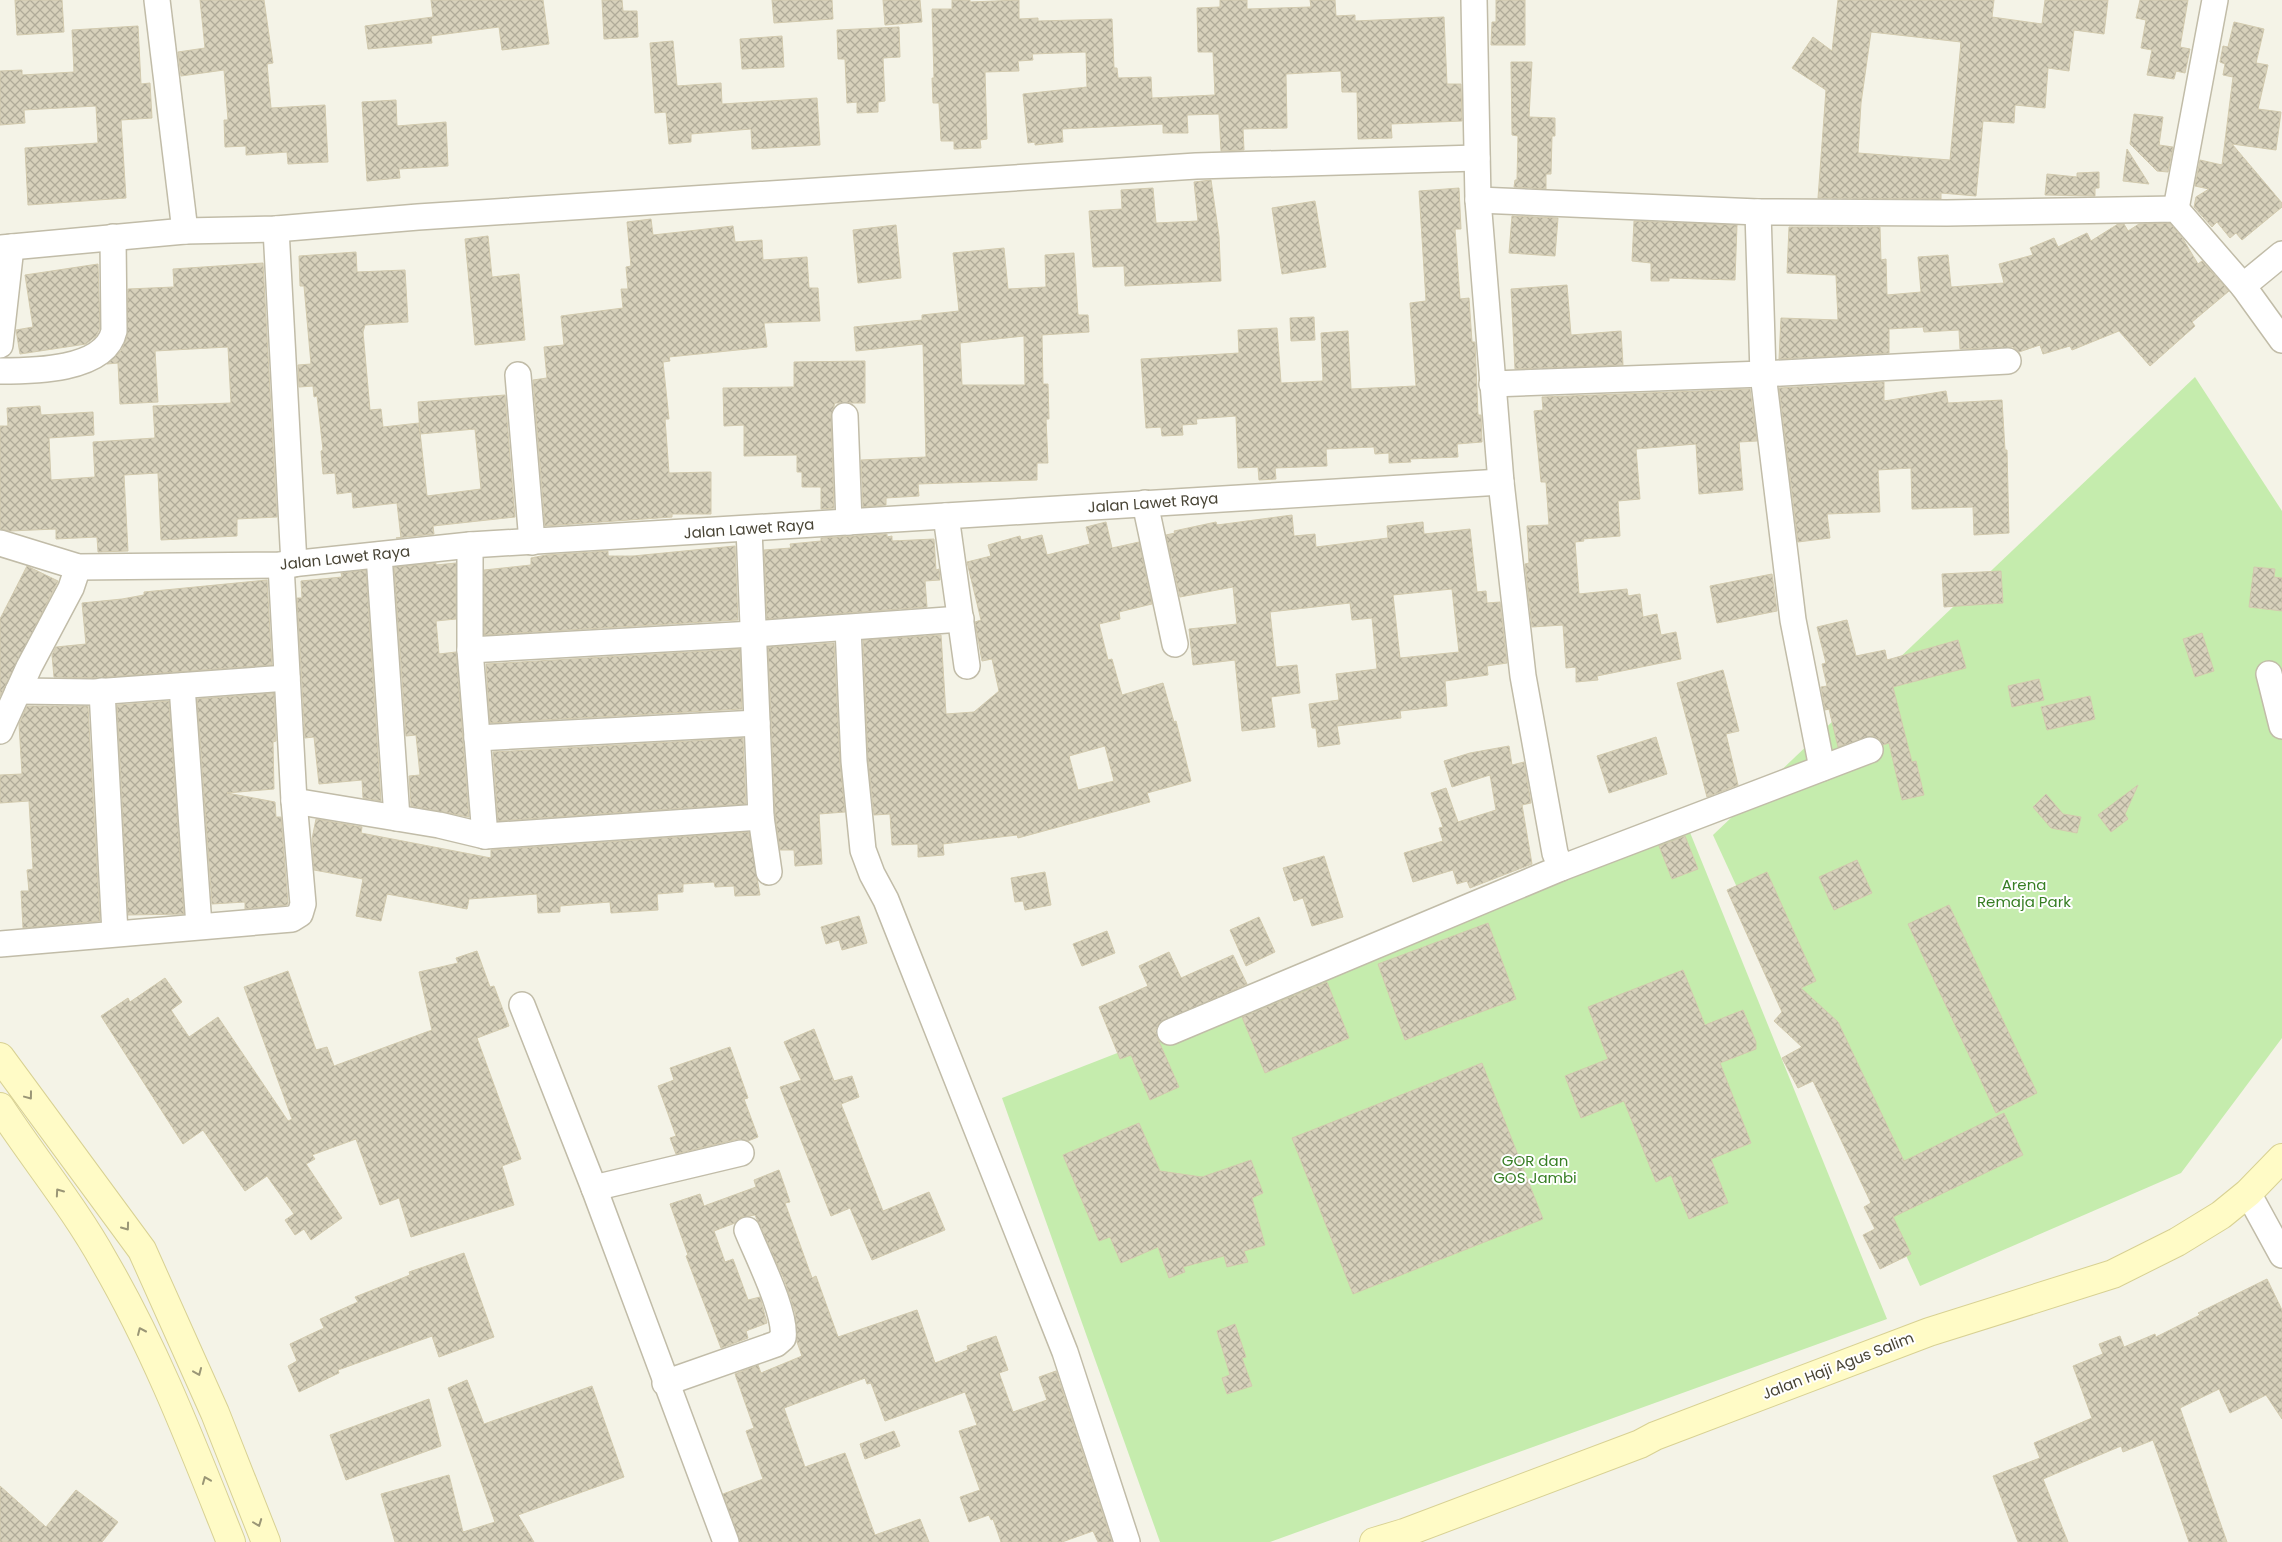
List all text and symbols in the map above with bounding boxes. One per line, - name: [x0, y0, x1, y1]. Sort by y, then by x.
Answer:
- street label: Jalan Lawet Raya: [1087, 487, 1219, 518]
- street label: Jalan Lawet Raya: [683, 513, 815, 544]
- street label: Jalan Lawet Raya: [279, 540, 411, 575]
- park label: Arena Remaja Park: [1977, 874, 2071, 912]
- one-way arrow: [24, 1090, 32, 1099]
- park label: GOR dan GOS Jambi: [1493, 1150, 1577, 1188]
- one-way arrow: [56, 1188, 65, 1198]
- one-way arrow: [120, 1221, 129, 1231]
- street label: Jalan Haji Agus Salim: [1759, 1327, 1917, 1404]
- one-way arrow: [138, 1328, 148, 1337]
- one-way arrow: [191, 1367, 202, 1376]
- one-way arrow: [202, 1477, 212, 1485]
- one-way arrow: [252, 1518, 262, 1527]

